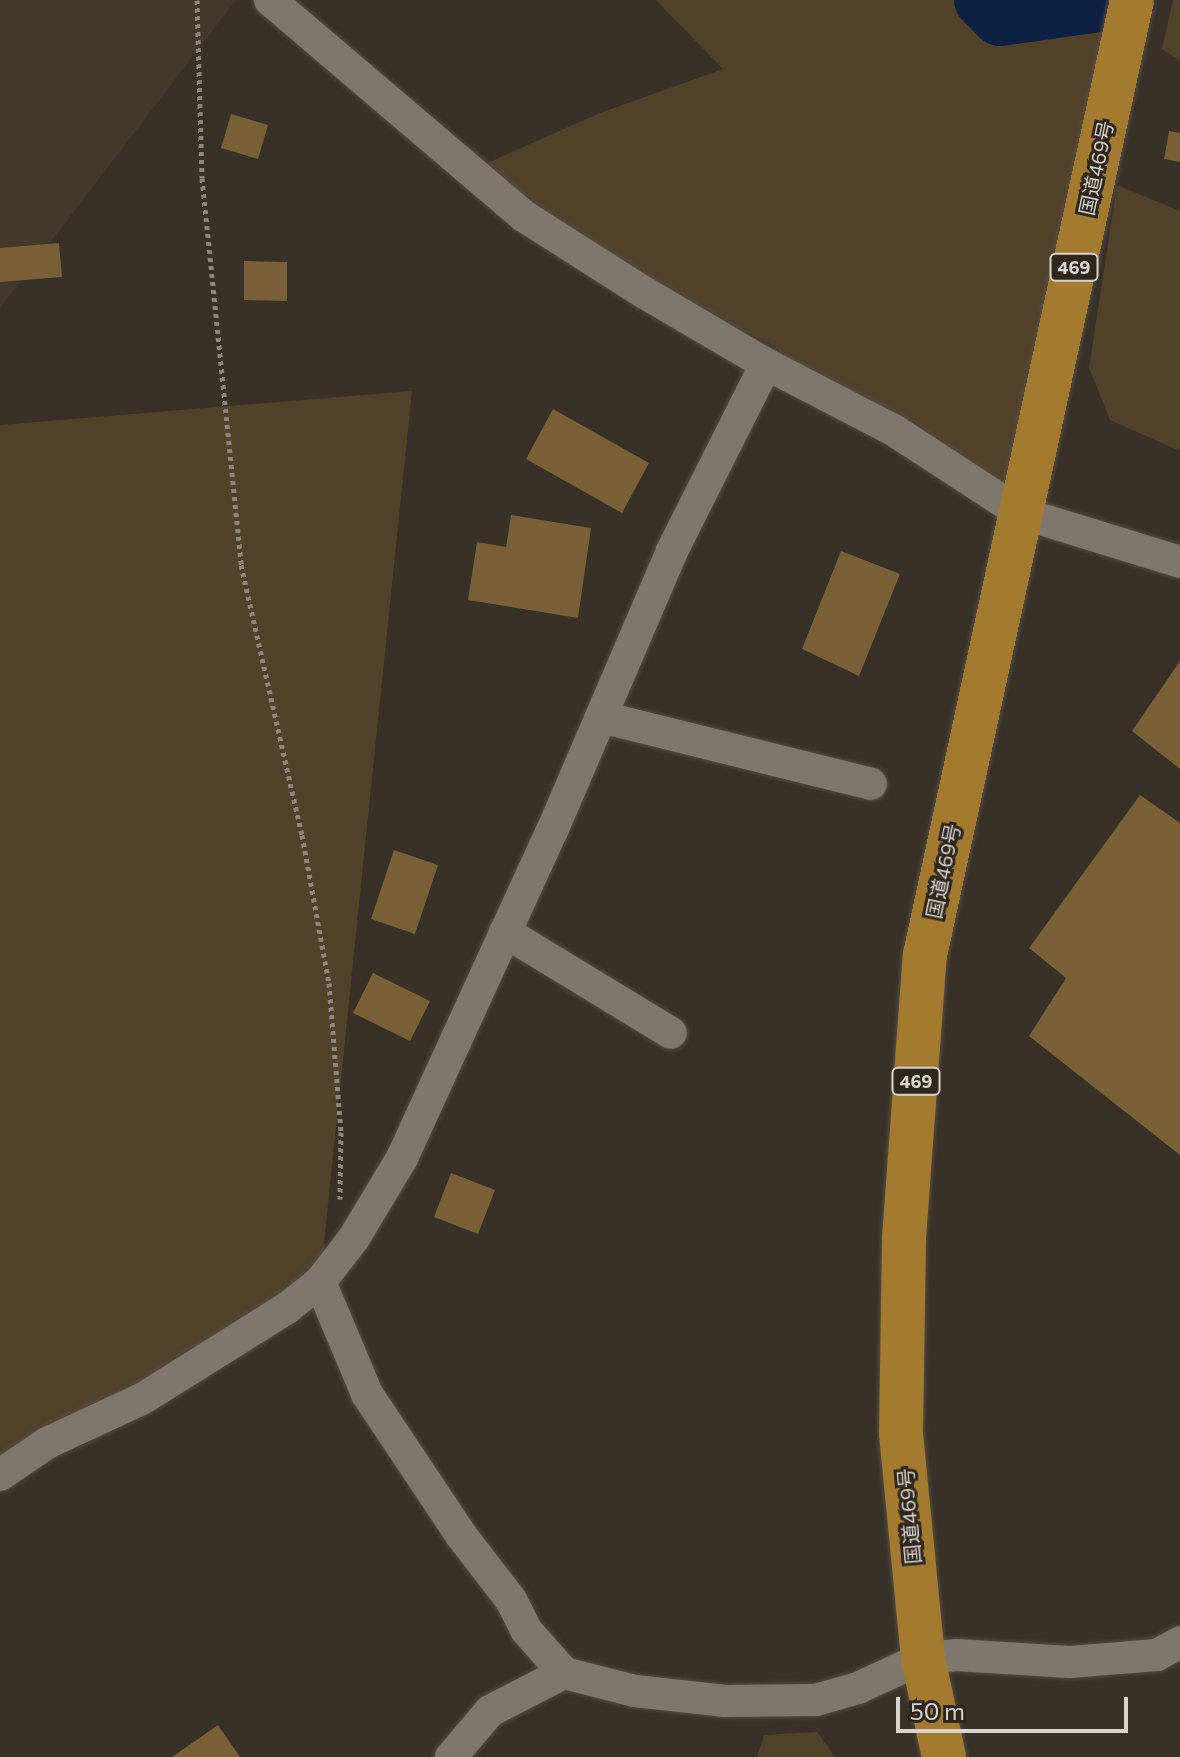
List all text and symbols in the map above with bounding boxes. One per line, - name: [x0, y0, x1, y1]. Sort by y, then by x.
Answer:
- street label: 国道469号: [1074, 119, 1118, 217]
- road number: 469: [1048, 253, 1100, 281]
- street label: 国道469号: [921, 822, 965, 920]
- road number: 469: [890, 1067, 942, 1095]
- street label: 国道469号: [893, 1467, 925, 1565]
- scale bar: [900, 1681, 1132, 1731]
- text: 50 m: [910, 1696, 965, 1725]

